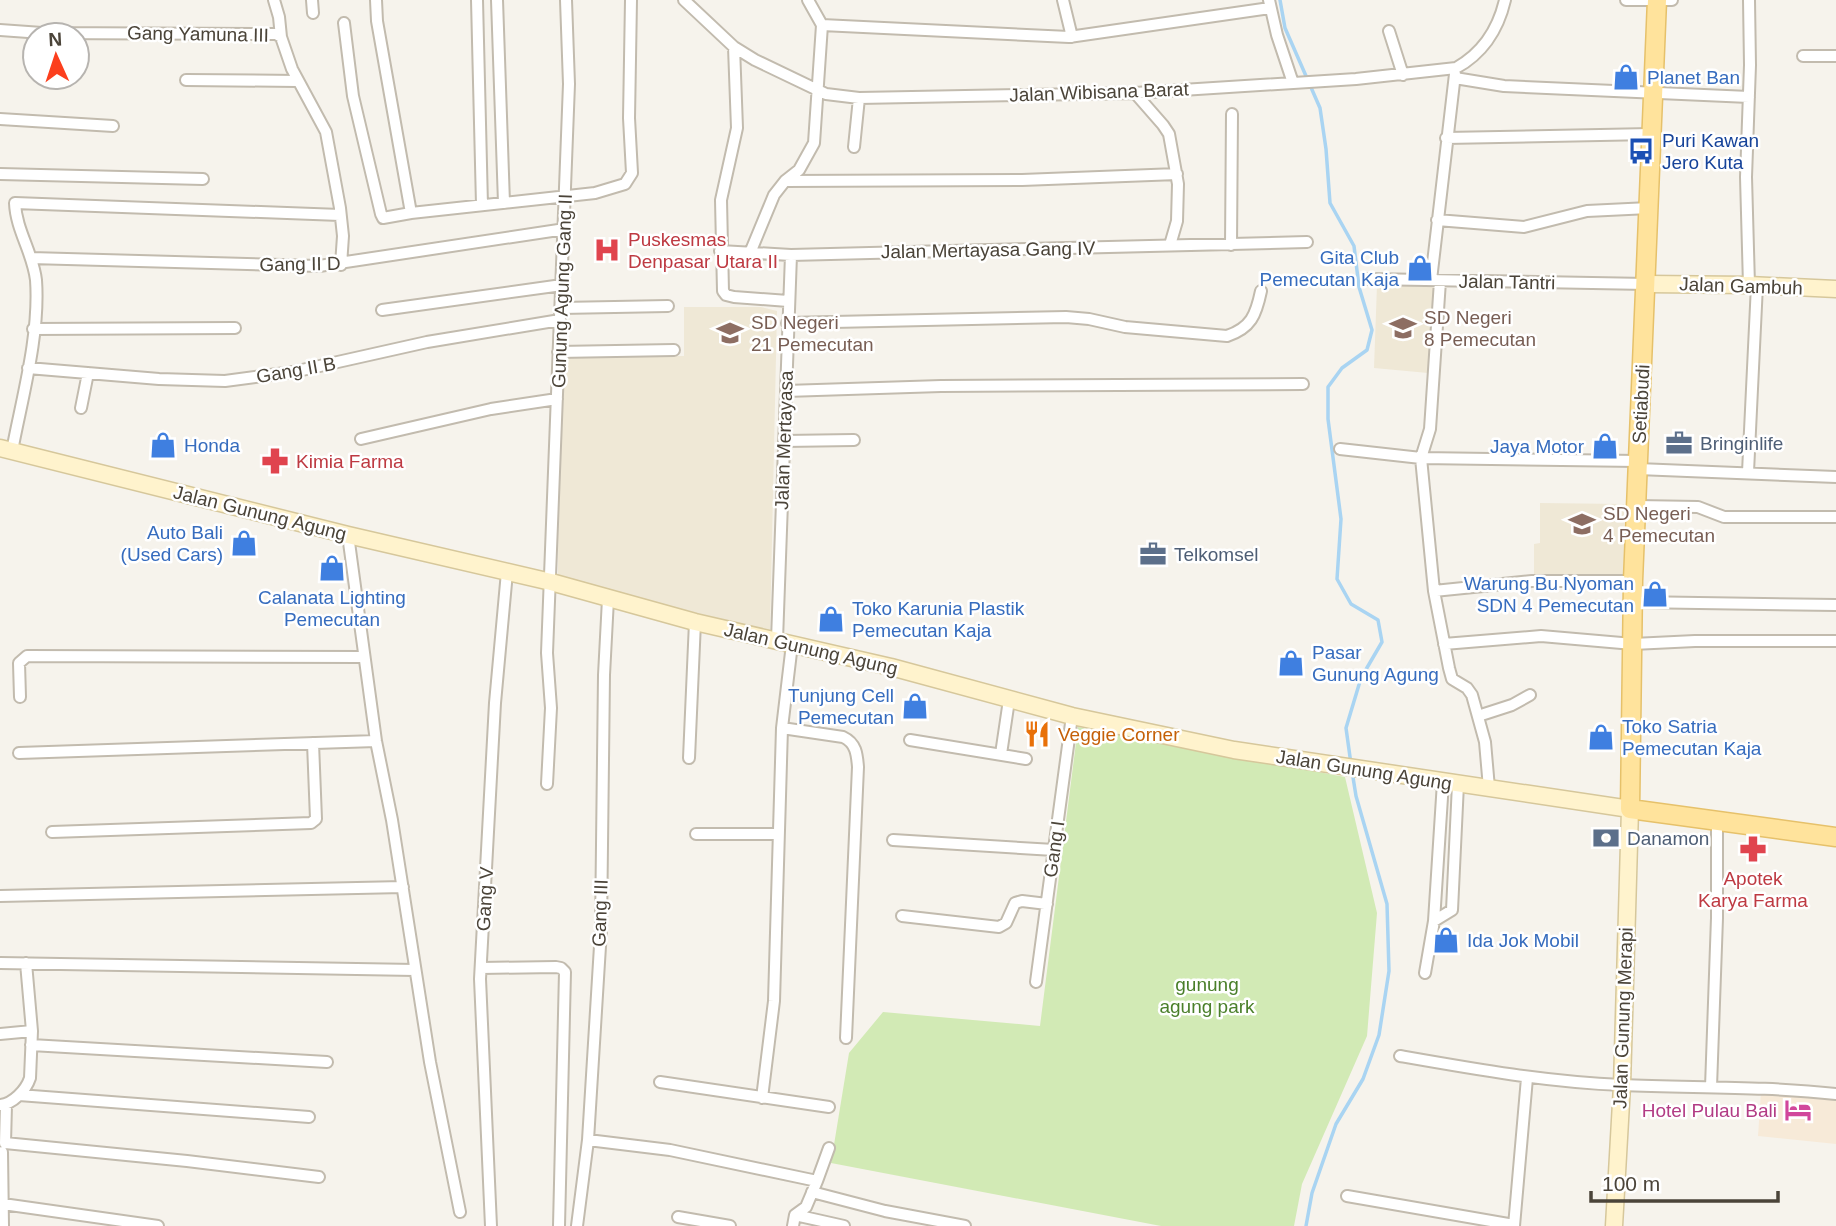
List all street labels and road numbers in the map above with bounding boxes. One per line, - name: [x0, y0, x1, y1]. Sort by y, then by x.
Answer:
- street label: Gang Yamuna III: [127, 22, 269, 46]
- street label: Jalan Wibisana Barat: [1009, 78, 1190, 106]
- street label: Gunung Agung Gang II: [548, 193, 576, 389]
- street label: Jalan Mertayasa Gang IV: [881, 238, 1096, 262]
- street label: Gang II D: [259, 253, 341, 275]
- street label: Jalan Tantri: [1458, 271, 1556, 293]
- street label: Jalan Gambuh: [1679, 273, 1803, 299]
- street label: Gang II B: [255, 353, 337, 387]
- street label: Setiabudi: [1628, 364, 1654, 444]
- street label: Jalan Mertayasa: [771, 370, 797, 510]
- street label: Jalan Gunung Agung: [171, 481, 349, 545]
- street label: Jalan Gunung Agung: [722, 619, 900, 679]
- street label: Jalan Gunung Agung: [1275, 746, 1453, 794]
- street label: Gang I: [1040, 819, 1068, 879]
- street label: Gang V: [473, 866, 497, 932]
- street label: Gang III: [588, 879, 612, 947]
- street label: Jalan Gunung Merapi: [1609, 927, 1637, 1109]

